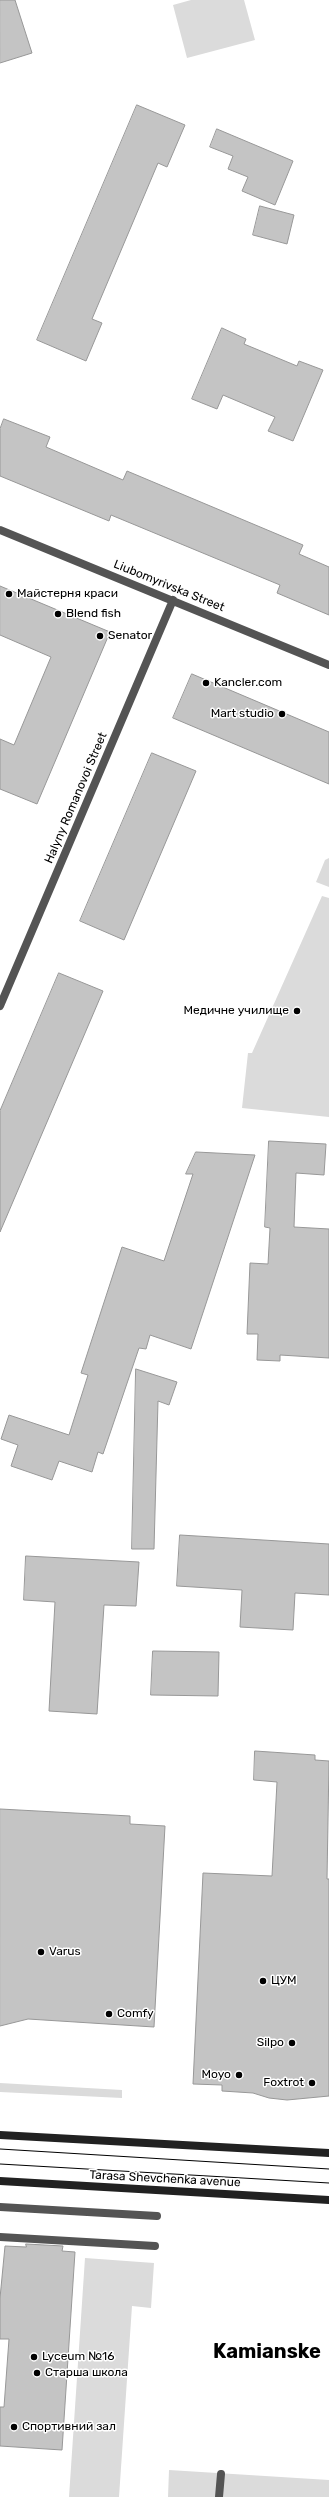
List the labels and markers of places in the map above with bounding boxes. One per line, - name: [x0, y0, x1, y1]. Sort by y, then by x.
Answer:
- place label: Майстерня краси: [17, 587, 118, 601]
- marker: Майстерня краси: [4, 589, 14, 599]
- place label: Blend fish: [66, 607, 121, 621]
- marker: Blend fish: [53, 609, 63, 619]
- place label: Senator: [108, 629, 152, 643]
- marker: Senator: [95, 631, 105, 641]
- place label: Kancler.com: [214, 676, 282, 690]
- marker: Kancler.com: [201, 678, 211, 688]
- place label: Mart studio: [211, 707, 274, 721]
- marker: Mart studio: [277, 709, 287, 719]
- place label: Медичне училище: [183, 1004, 289, 1018]
- marker: Медичне училище: [292, 1006, 302, 1016]
- place label: Varus: [49, 1945, 81, 1959]
- marker: Varus: [36, 1947, 46, 1957]
- place label: ЦУМ: [271, 1974, 296, 1988]
- marker: ЦУМ: [258, 1976, 268, 1986]
- place label: Comfy: [117, 2007, 154, 2021]
- marker: Comfy: [104, 2009, 114, 2019]
- place label: Silpo: [257, 2036, 284, 2050]
- marker: Silpo: [287, 2038, 297, 2048]
- place label: Moyo: [202, 2068, 231, 2082]
- marker: Moyo: [234, 2070, 244, 2080]
- place label: Foxtrot: [263, 2076, 304, 2090]
- marker: Foxtrot: [307, 2078, 317, 2088]
- place label: Lyceum №16: [42, 2350, 114, 2364]
- marker: Lyceum №16: [29, 2352, 39, 2362]
- place label: Старша школа: [45, 2366, 128, 2380]
- marker: Старша школа: [32, 2368, 42, 2378]
- place label: Спортивний зал: [22, 2420, 116, 2434]
- marker: Спортивний зал: [9, 2422, 19, 2432]

